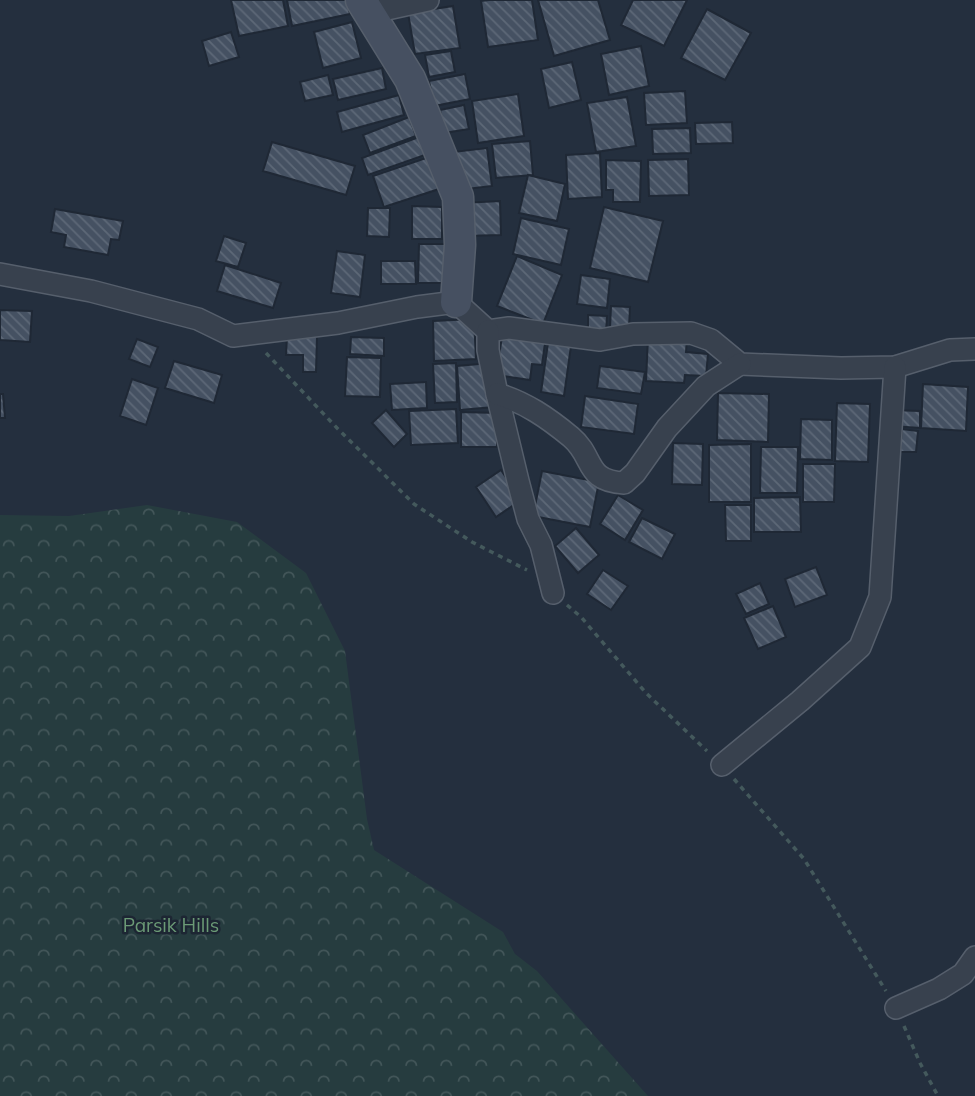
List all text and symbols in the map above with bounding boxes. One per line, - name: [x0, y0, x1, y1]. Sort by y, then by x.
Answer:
- park label: Parsik Hills: [123, 913, 219, 937]

